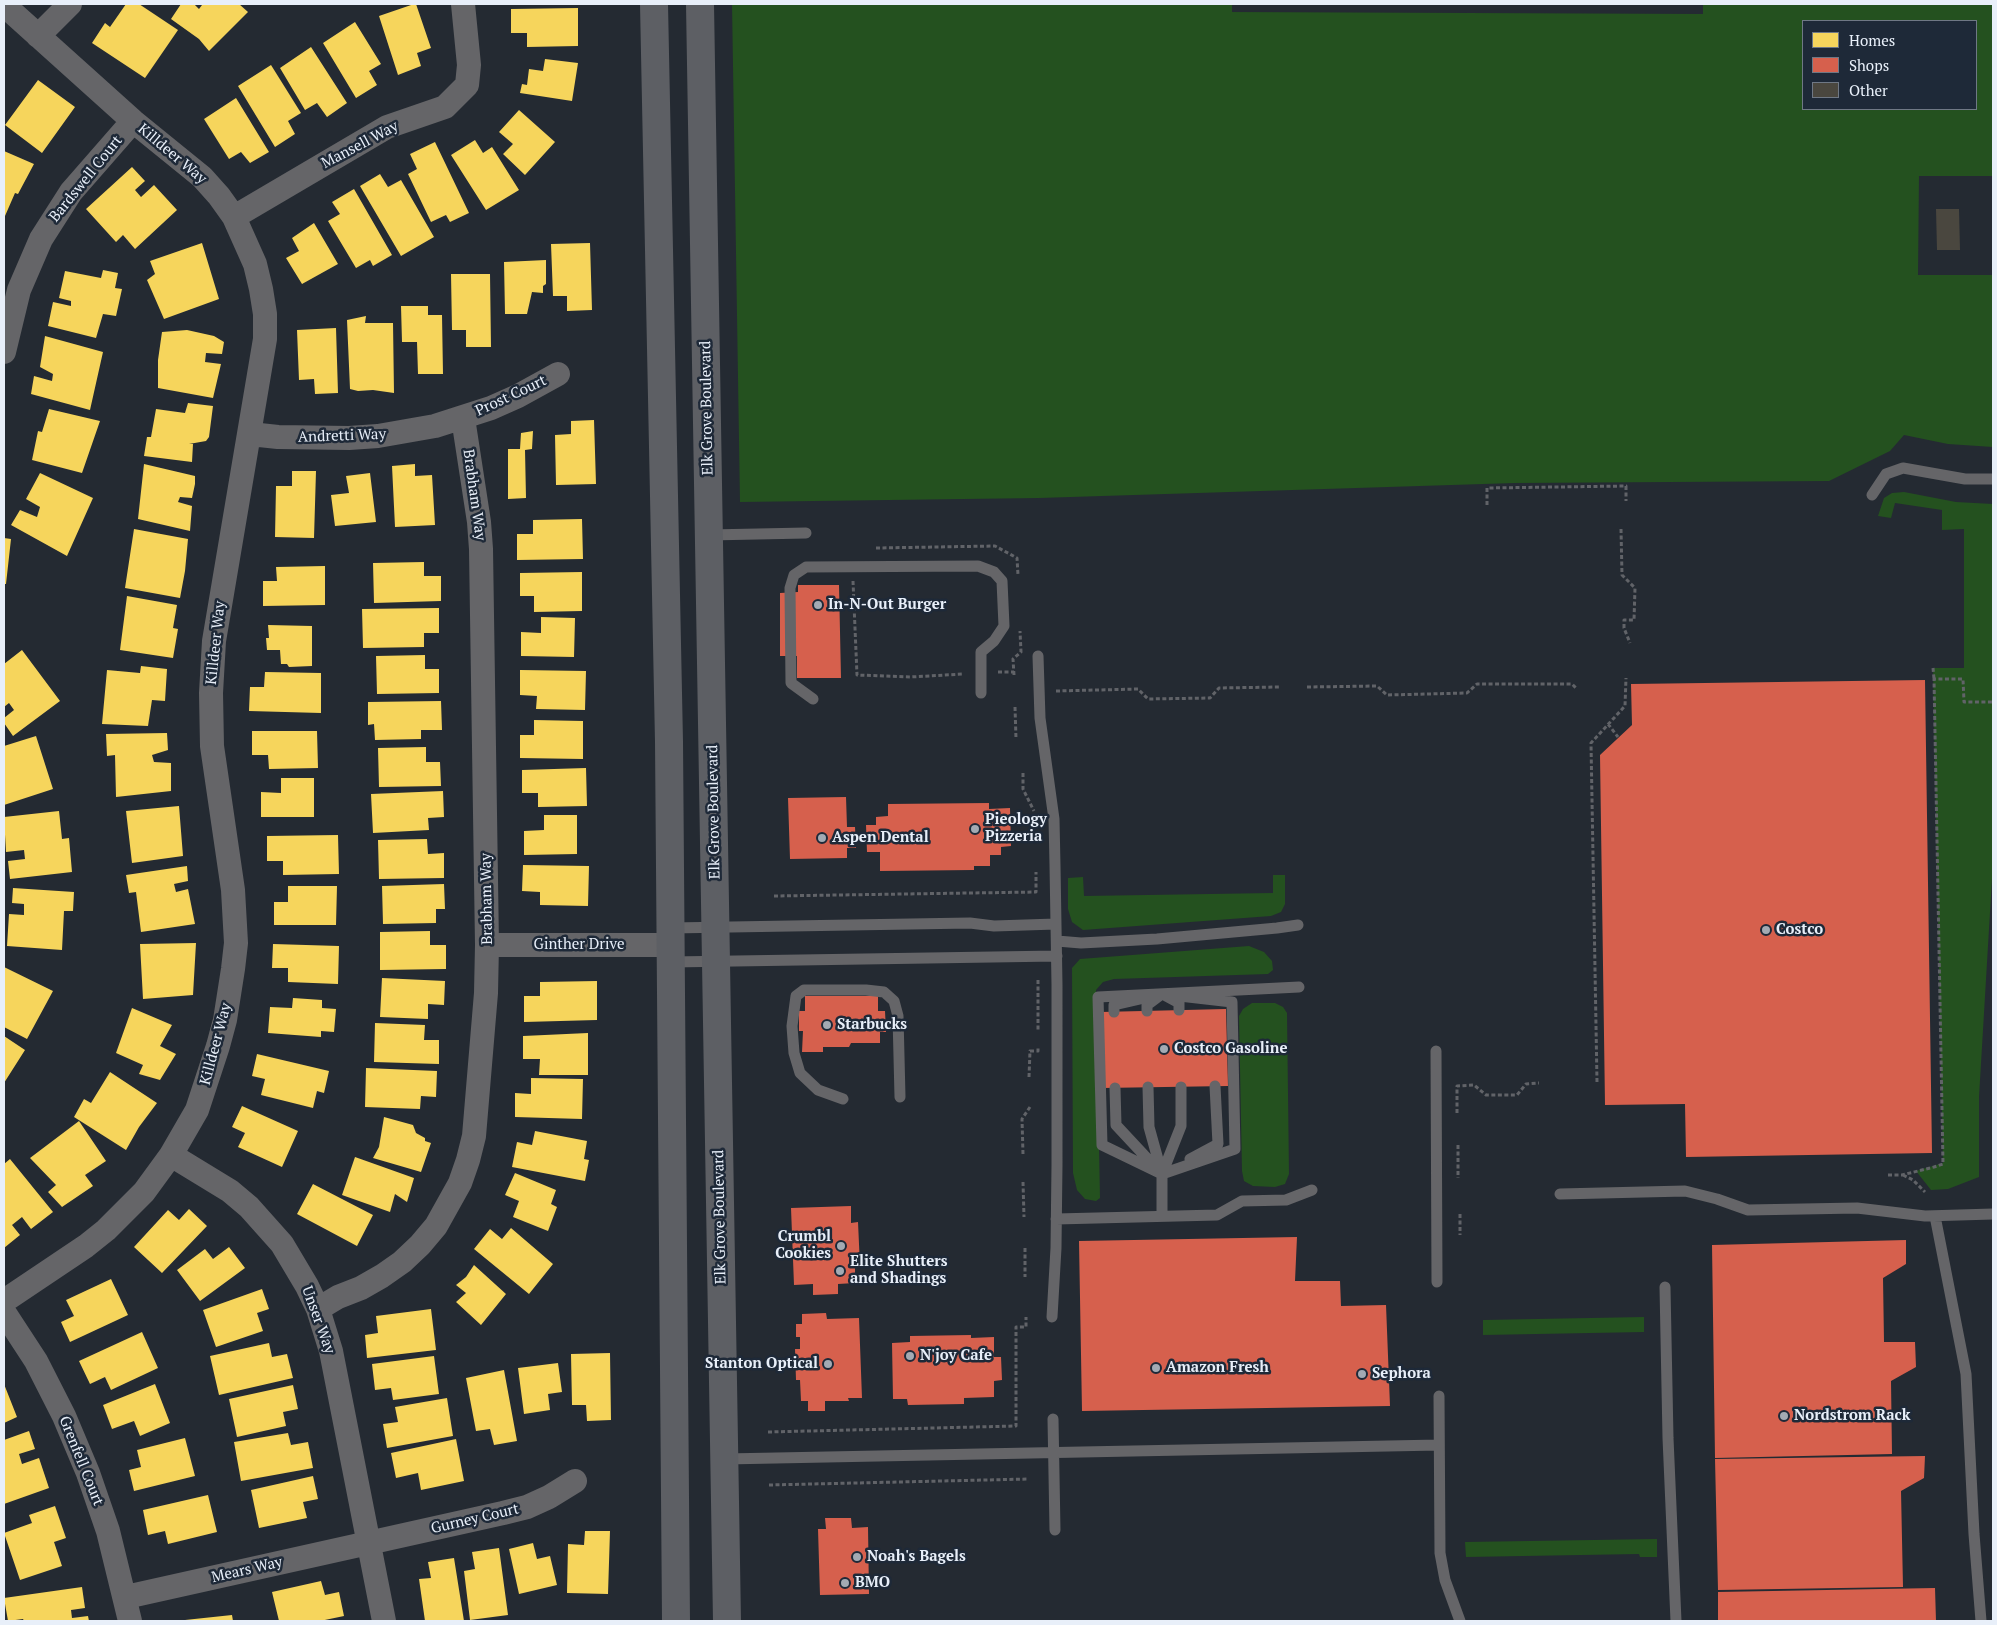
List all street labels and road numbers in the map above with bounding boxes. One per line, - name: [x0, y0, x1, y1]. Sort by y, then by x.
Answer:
- street label: Mansell Way: [319, 117, 401, 173]
- street label: Killdeer Way: [134, 120, 210, 188]
- street label: Bardswell Court: [46, 132, 126, 226]
- street label: Elk Grove Boulevard: [697, 341, 717, 475]
- street label: Prost Court: [473, 372, 549, 420]
- street label: Andretti Way: [298, 425, 386, 447]
- street label: Brabham Way: [459, 448, 489, 542]
- street label: Killdeer Way: [203, 600, 229, 686]
- street label: Elk Grove Boulevard: [704, 745, 724, 879]
- street label: Brabham Way: [477, 853, 497, 945]
- street label: Ginther Drive: [534, 936, 624, 954]
- street label: Killdeer Way: [196, 1001, 236, 1087]
- street label: Elk Grove Boulevard: [710, 1150, 730, 1284]
- street label: Unser Way: [297, 1284, 339, 1356]
- street label: Grenfell Court: [55, 1414, 107, 1508]
- street label: Gurney Court: [429, 1500, 521, 1538]
- street label: Mears Way: [210, 1553, 284, 1587]

